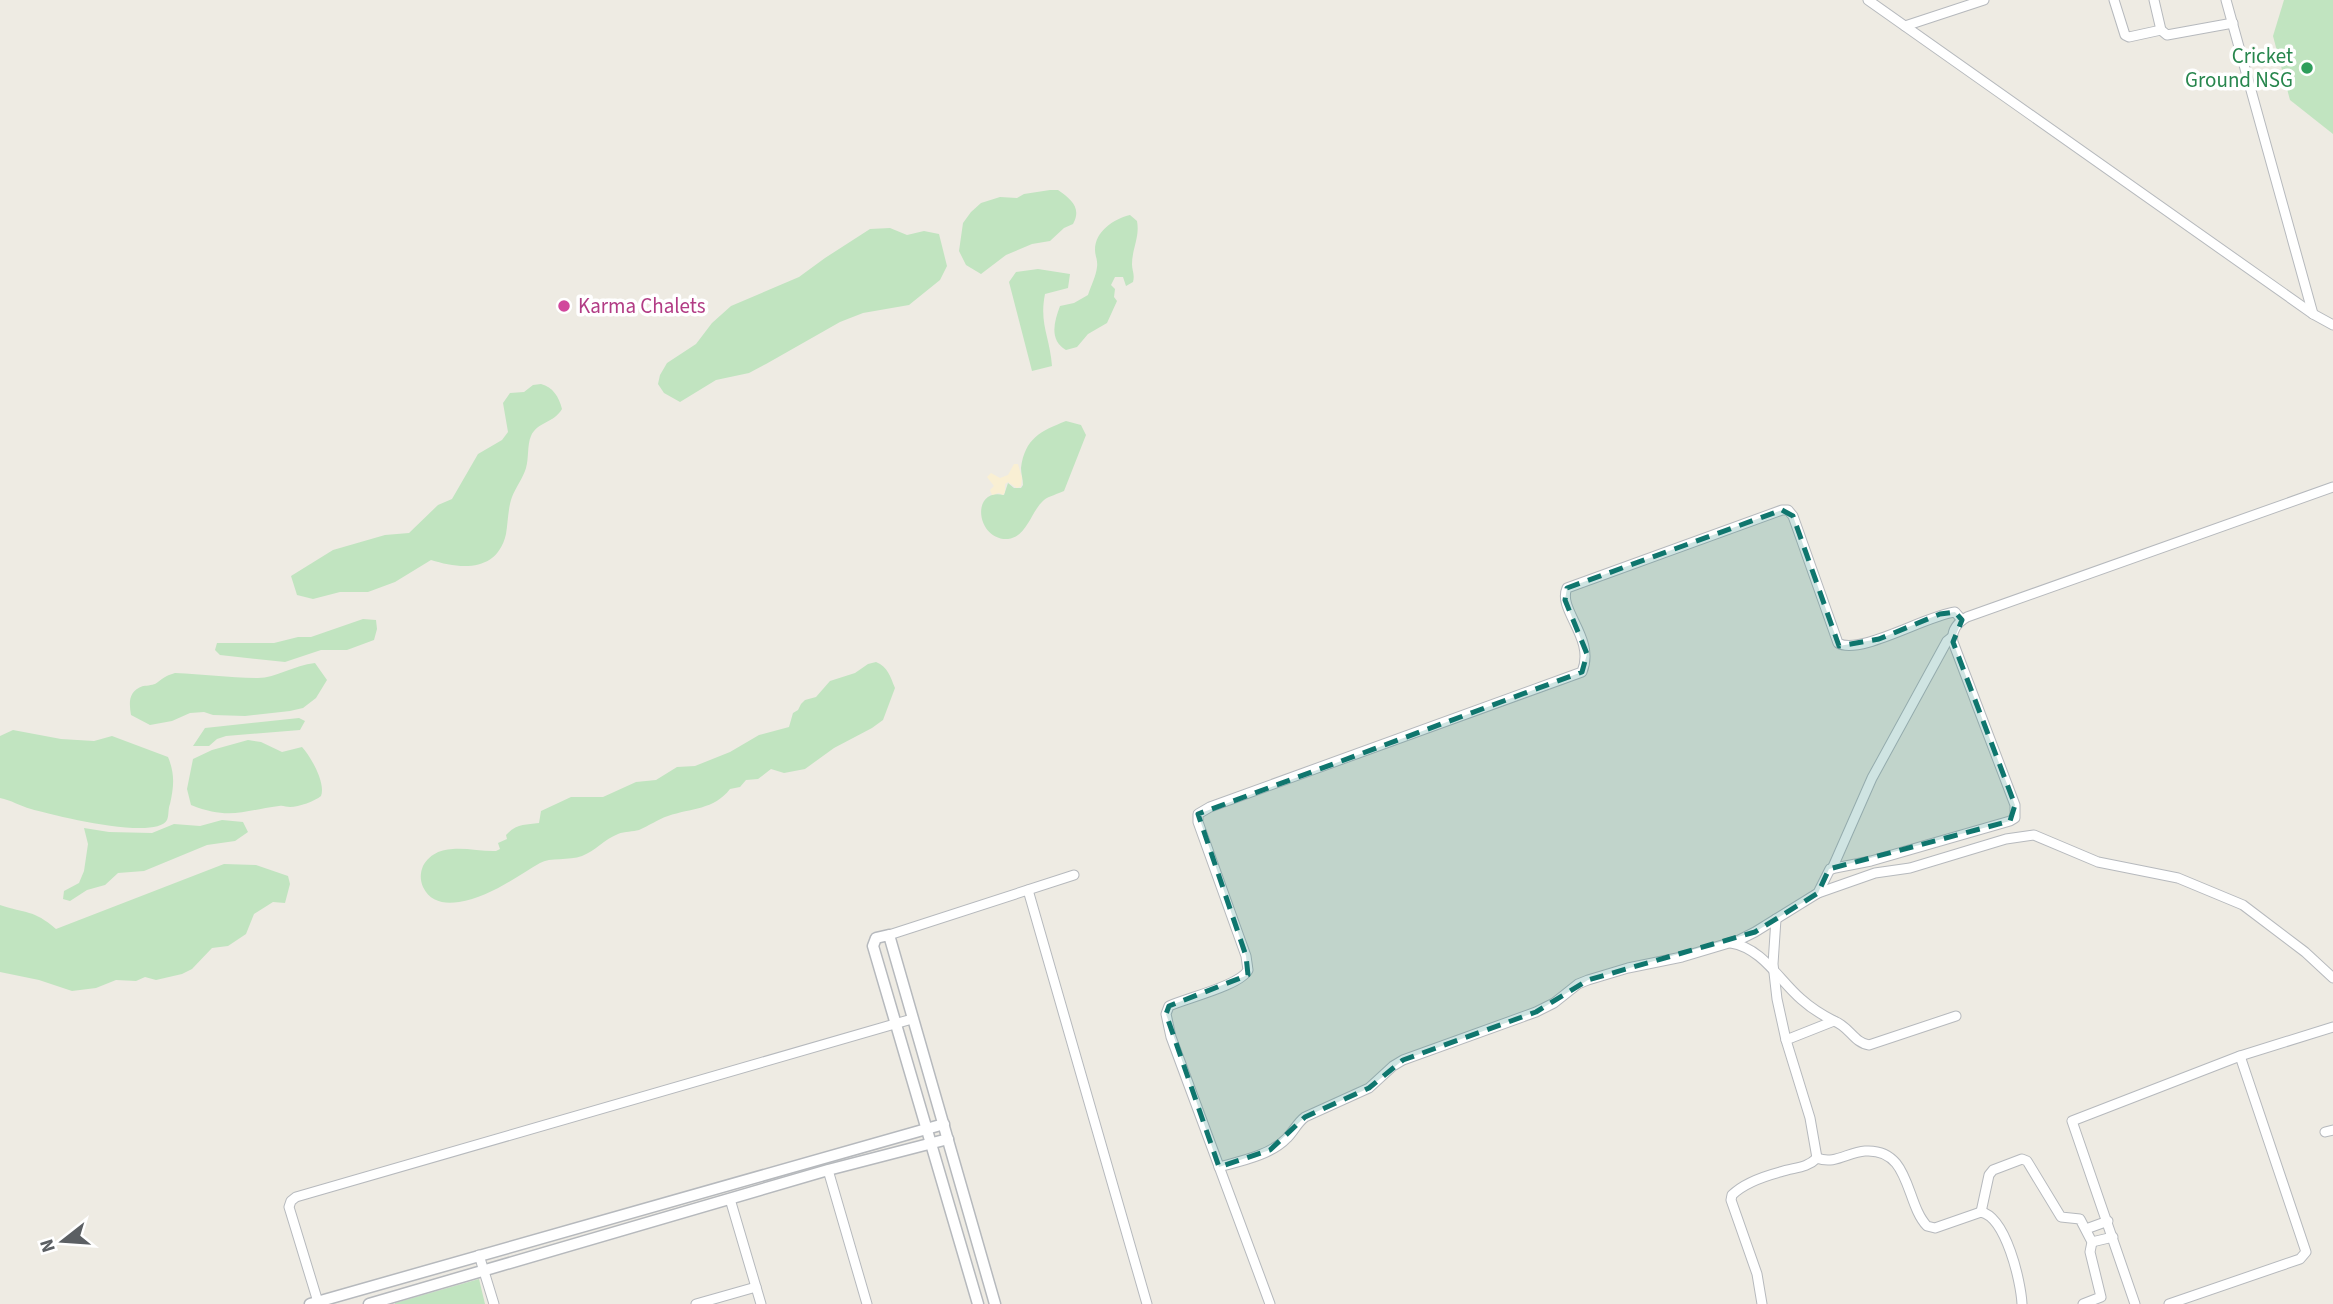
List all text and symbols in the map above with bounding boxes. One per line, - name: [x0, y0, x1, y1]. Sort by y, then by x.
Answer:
- place label: Cricket Ground NSG: [2185, 41, 2293, 95]
- marker: Cricket Ground NSG: [2299, 60, 2315, 76]
- place label: Karma Chalets: [578, 291, 706, 321]
- marker: Karma Chalets: [556, 298, 572, 314]
- north arrow: [28, 1206, 98, 1276]
- text: N: [33, 1236, 63, 1256]

